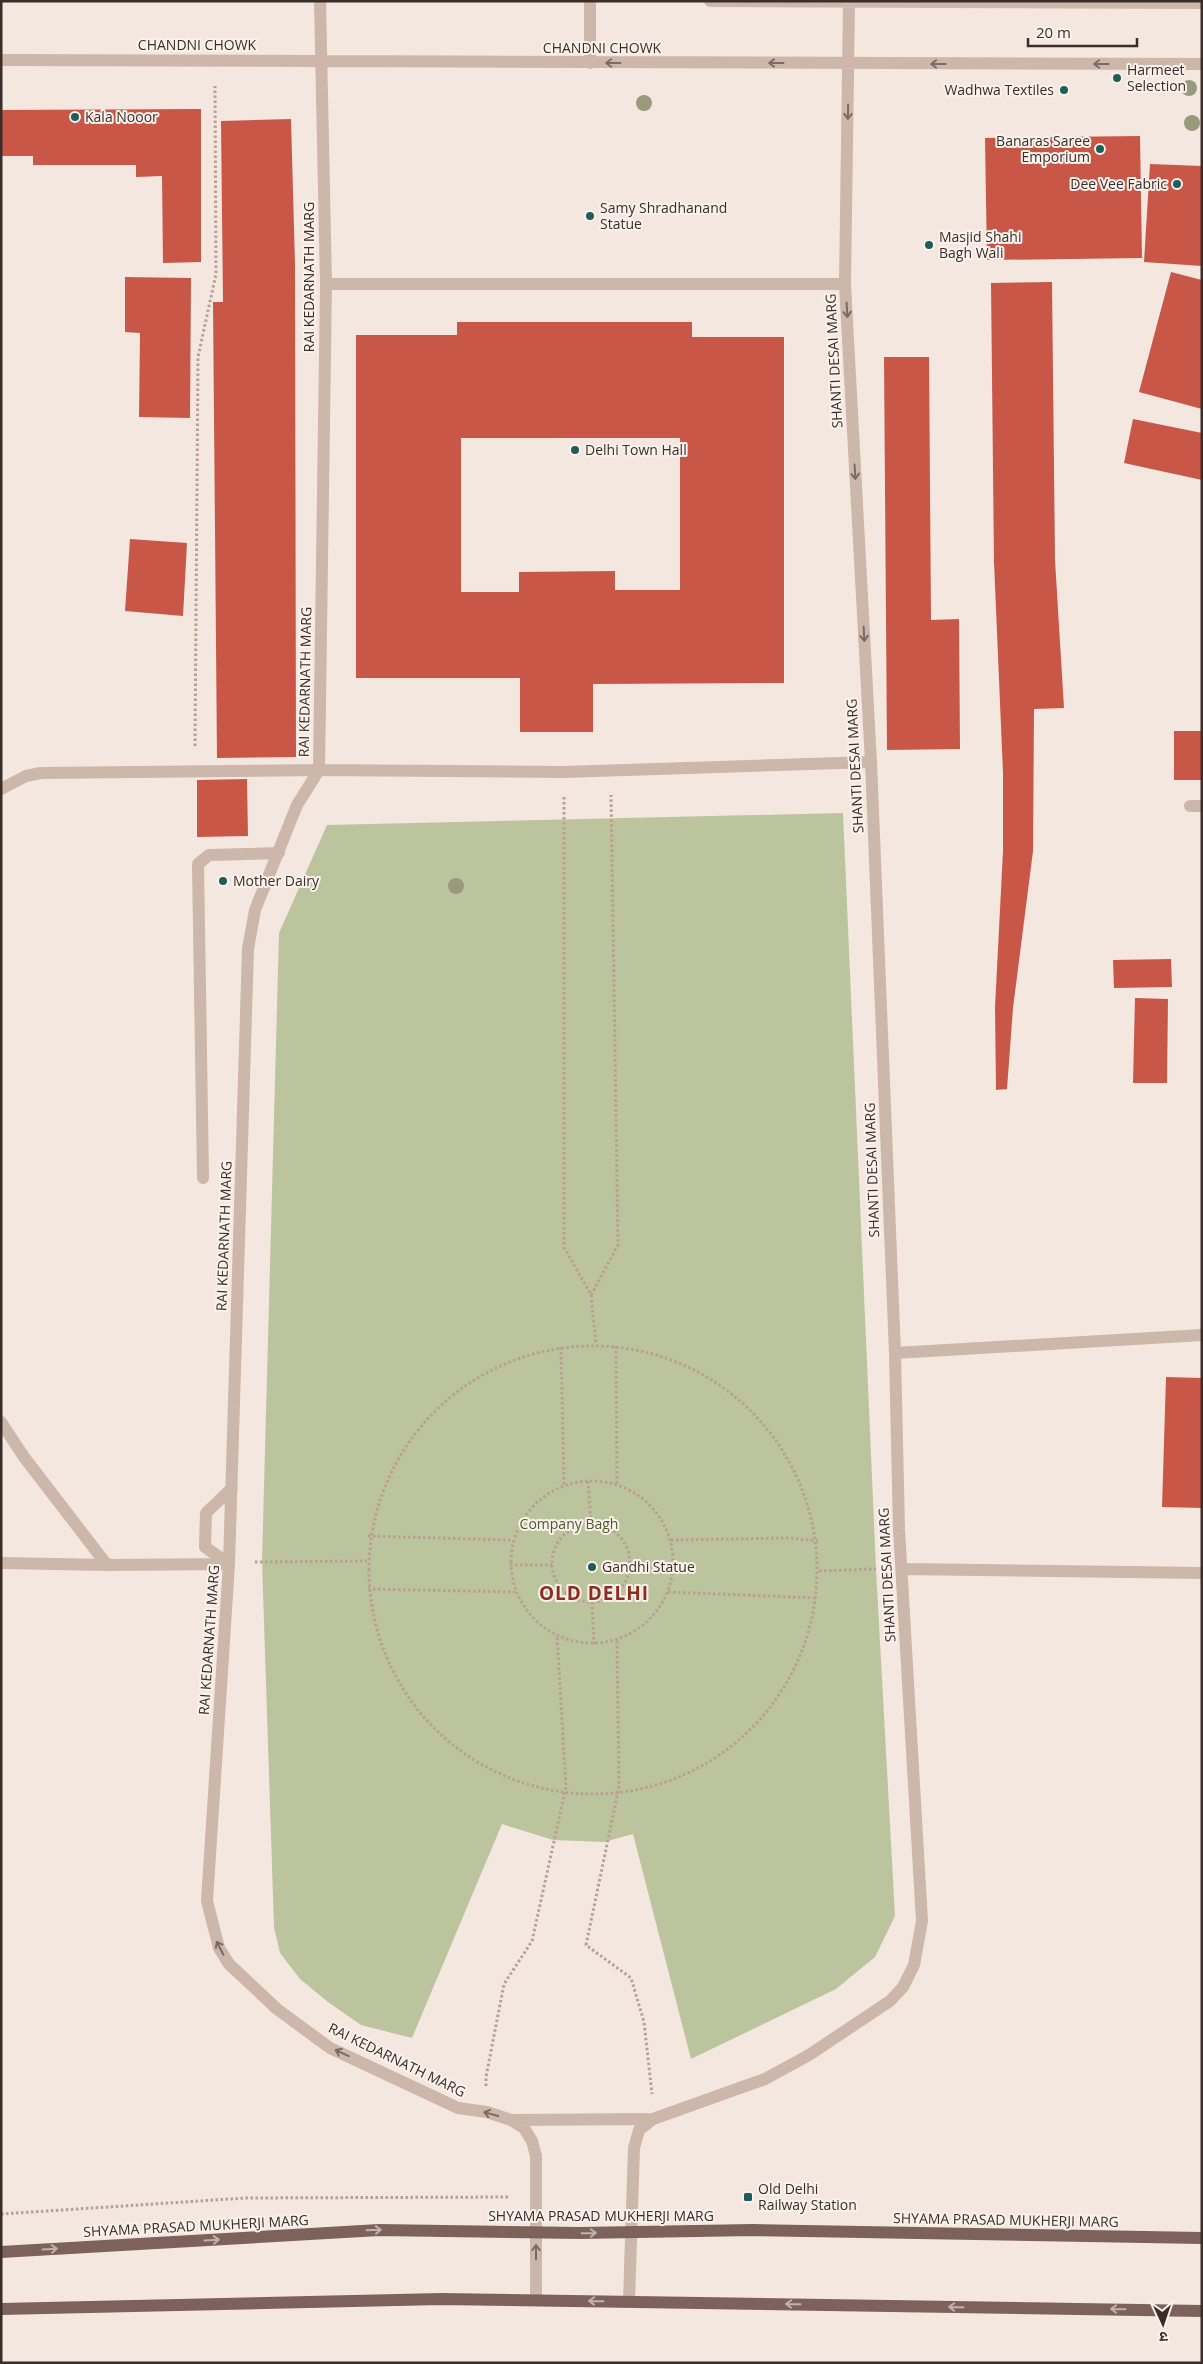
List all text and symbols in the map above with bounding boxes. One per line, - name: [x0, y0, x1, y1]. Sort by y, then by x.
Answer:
- scale bar: [1028, 15, 1137, 47]
- text: 20 m: [1036, 22, 1071, 42]
- street label: CHANDNI CHOWK: [138, 35, 257, 54]
- street label: CHANDNI CHOWK: [543, 38, 662, 57]
- one-way arrow: [605, 58, 622, 68]
- one-way arrow: [768, 58, 784, 68]
- one-way arrow: [930, 59, 946, 69]
- one-way arrow: [1093, 59, 1109, 69]
- place label: Harmeet Selection: [1127, 60, 1186, 95]
- marker: Harmeet Selection: [1111, 72, 1123, 84]
- place label: Wadhwa Textiles: [944, 80, 1054, 99]
- marker: Wadhwa Textiles: [1058, 84, 1070, 96]
- one-way arrow: [844, 104, 853, 120]
- place label: Kala Nooor: [85, 107, 158, 126]
- marker: Kala Nooor: [69, 111, 81, 123]
- place label: Banaras Saree Emporium: [996, 131, 1090, 166]
- marker: Banaras Saree Emporium: [1094, 143, 1106, 155]
- place label: Dee Vee Fabric: [1070, 174, 1167, 193]
- marker: Dee Vee Fabric: [1171, 178, 1183, 190]
- place label: Samy Shradhanand Statue: [600, 198, 727, 233]
- street label: RAI KEDARNATH MARG: [299, 202, 318, 352]
- marker: Samy Shradhanand Statue: [584, 210, 596, 222]
- place label: Masjid Shahi Bagh Wali: [939, 227, 1021, 262]
- marker: Masjid Shahi Bagh Wali: [923, 239, 935, 251]
- street label: SHANTI DESAI MARG: [820, 293, 847, 429]
- one-way arrow: [842, 301, 851, 317]
- place label: Delhi Town Hall: [585, 440, 687, 459]
- marker: Delhi Town Hall: [569, 444, 581, 456]
- one-way arrow: [851, 464, 860, 480]
- street label: RAI KEDARNATH MARG: [294, 607, 315, 757]
- one-way arrow: [859, 626, 868, 642]
- street label: SHANTI DESAI MARG: [841, 698, 868, 834]
- place label: Mother Dairy: [233, 871, 320, 890]
- marker: Mother Dairy: [217, 875, 229, 887]
- street label: SHANTI DESAI MARG: [860, 1102, 883, 1238]
- street label: RAI KEDARNATH MARG: [211, 1161, 236, 1311]
- street label: SHANTI DESAI MARG: [873, 1507, 900, 1643]
- park label: Company Bagh: [520, 1514, 618, 1533]
- place label: Gandhi Statue: [602, 1557, 695, 1576]
- marker: Gandhi Statue: [586, 1561, 598, 1573]
- street label: RAI KEDARNATH MARG: [194, 1564, 223, 1716]
- district label: OLD DELHI: [539, 1580, 649, 1606]
- one-way arrow: [215, 1941, 224, 1956]
- street label: RAI KEDARNATH MARG: [325, 2018, 469, 2101]
- one-way arrow: [335, 2048, 350, 2058]
- one-way arrow: [484, 2109, 500, 2118]
- place label: Old Delhi Railway Station: [758, 2179, 857, 2214]
- marker: Old Delhi Railway Station: [742, 2191, 754, 2203]
- street label: SHYAMA PRASAD MUKHERJI MARG: [488, 2206, 714, 2225]
- street label: SHYAMA PRASAD MUKHERJI MARG: [893, 2208, 1119, 2231]
- street label: SHYAMA PRASAD MUKHERJI MARG: [83, 2210, 309, 2241]
- one-way arrow: [366, 2226, 382, 2235]
- one-way arrow: [581, 2228, 597, 2238]
- one-way arrow: [204, 2235, 220, 2244]
- one-way arrow: [531, 2244, 541, 2260]
- one-way arrow: [42, 2245, 58, 2254]
- one-way arrow: [588, 2296, 604, 2306]
- north arrow: [1138, 2299, 1188, 2349]
- one-way arrow: [785, 2300, 801, 2309]
- one-way arrow: [948, 2302, 964, 2312]
- one-way arrow: [1110, 2305, 1126, 2314]
- text: उ: [1158, 2328, 1168, 2347]

